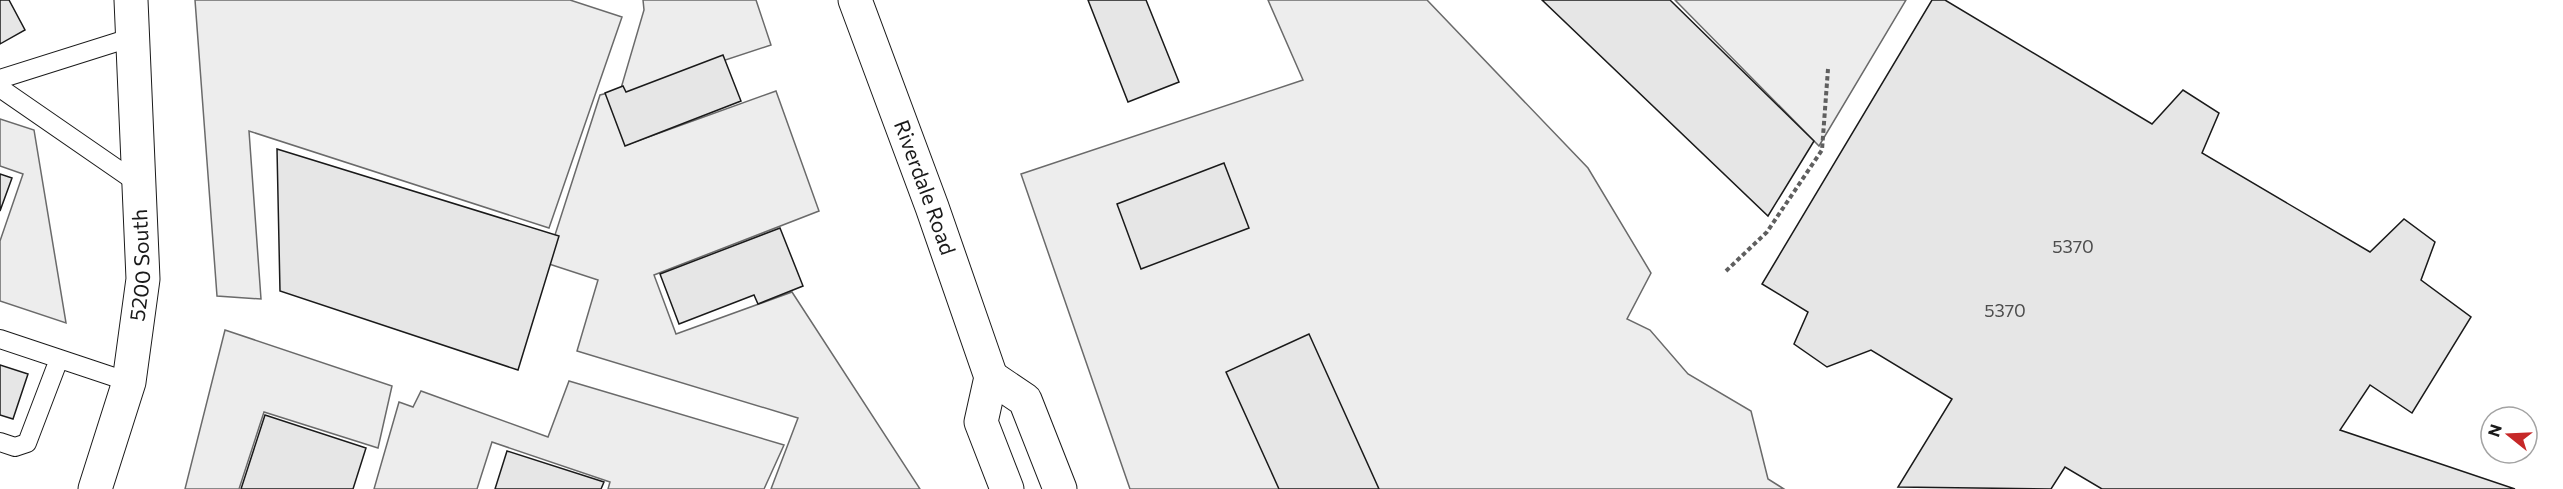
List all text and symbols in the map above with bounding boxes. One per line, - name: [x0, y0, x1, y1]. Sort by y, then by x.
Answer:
- street label: Riverdale Road: [890, 116, 962, 258]
- street label: 5200 South: [123, 209, 154, 323]
- house number: 5370: [2052, 235, 2094, 257]
- house number: 5370: [1984, 299, 2026, 321]
- north arrow: [2479, 405, 2539, 465]
- text: N: [2483, 422, 2505, 439]

